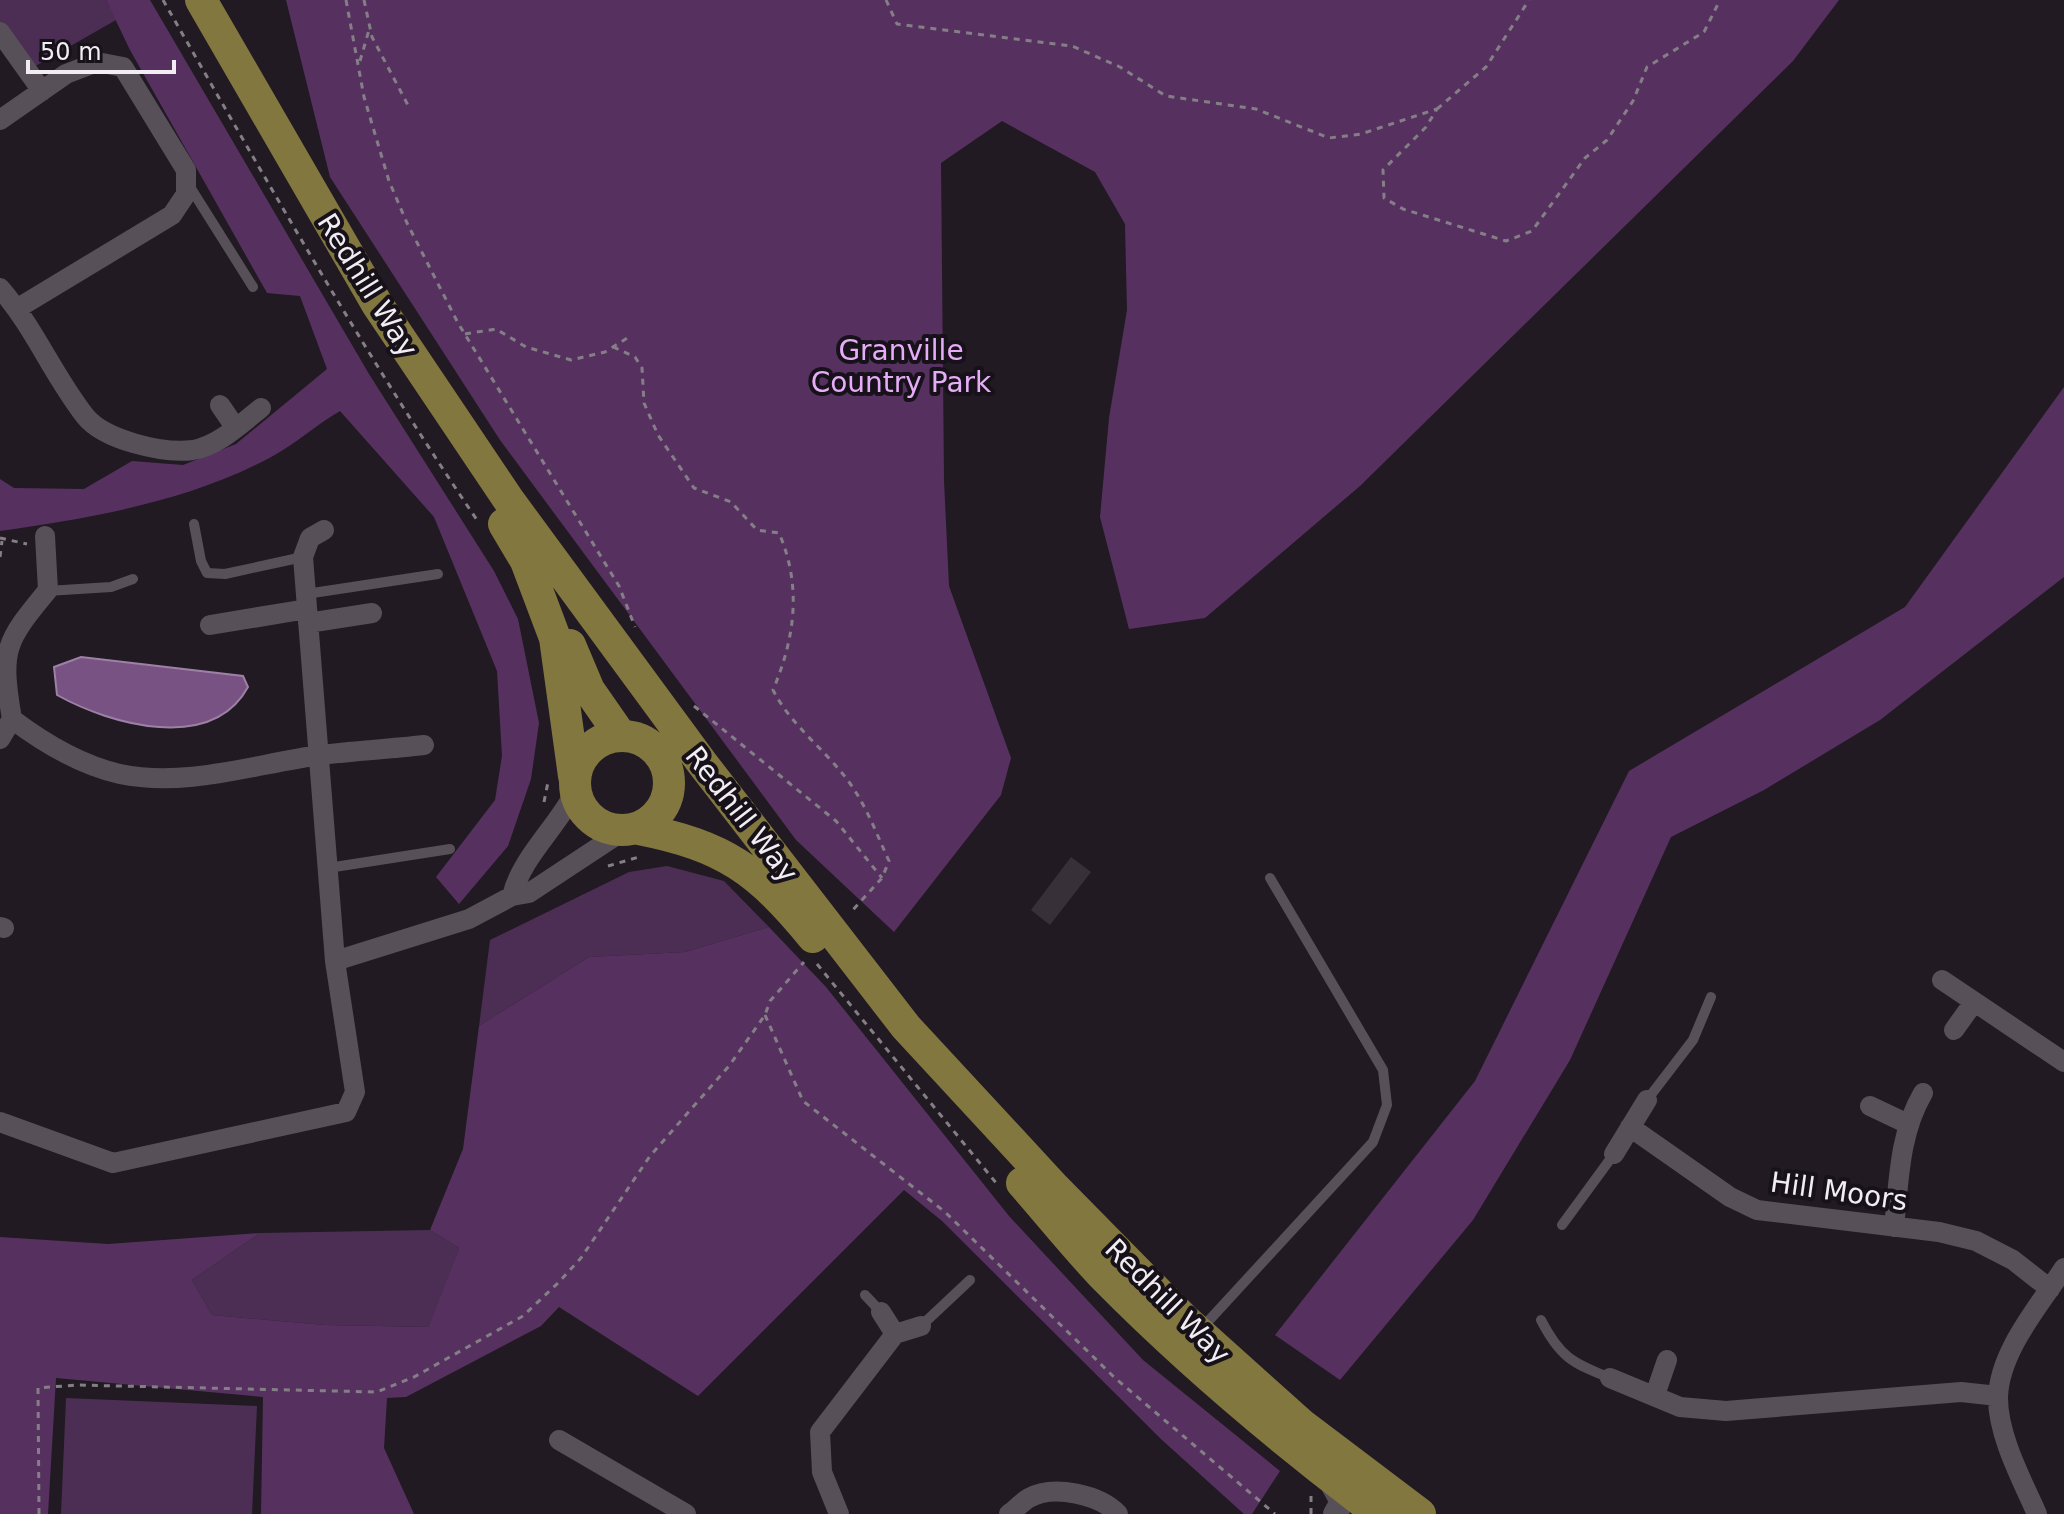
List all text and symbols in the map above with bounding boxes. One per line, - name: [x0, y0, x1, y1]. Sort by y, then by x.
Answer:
- scale bar: [28, 24, 174, 74]
- text: 50 m: [40, 38, 102, 66]
- street label: Redhill Way: [310, 207, 425, 363]
- park label: Granville Country Park: [811, 334, 992, 399]
- street label: Redhill Way: [678, 740, 805, 889]
- street label: Hill Moors: [1768, 1166, 1909, 1217]
- street label: Redhill Way: [1098, 1232, 1237, 1371]

